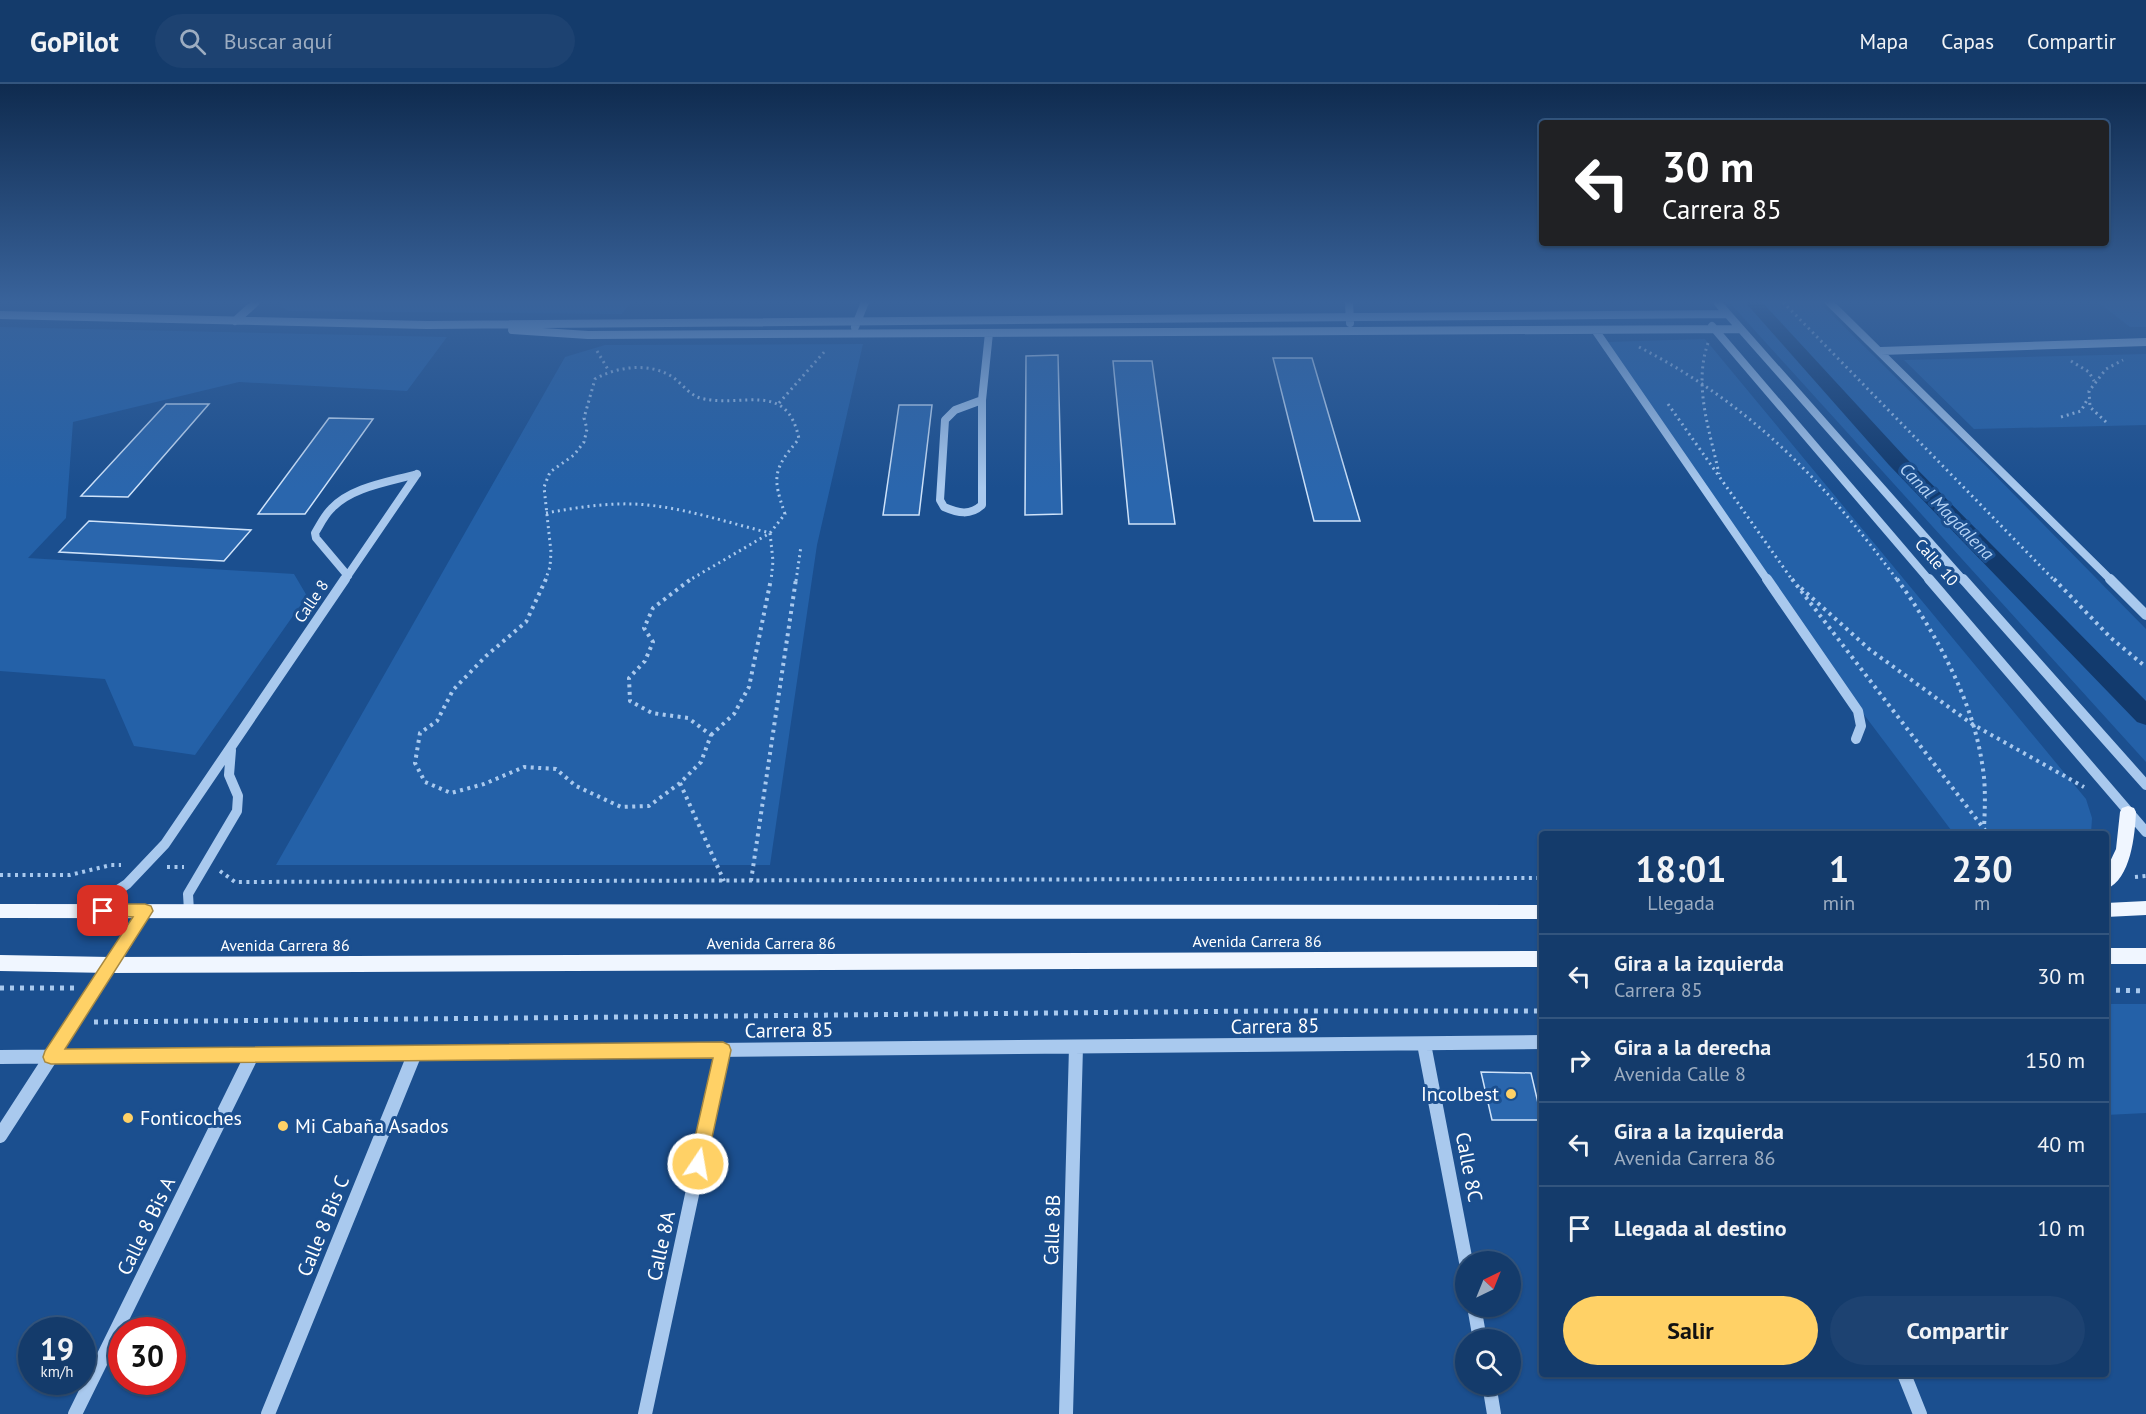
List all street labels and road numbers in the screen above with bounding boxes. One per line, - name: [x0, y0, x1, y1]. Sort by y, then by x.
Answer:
- street label: Calle 10: [1911, 534, 1963, 590]
- street label: Calle 8: [289, 576, 333, 626]
- street label: Avenida Carrera 86: [1192, 931, 1322, 951]
- street label: Avenida Carrera 86: [706, 933, 836, 953]
- street label: Avenida Carrera 86: [220, 935, 350, 955]
- street label: Carrera 85: [1230, 1012, 1320, 1040]
- street label: Carrera 85: [744, 1016, 834, 1044]
- street label: Calle 8C: [1450, 1130, 1488, 1204]
- street label: Calle 8 Bis A: [111, 1172, 181, 1279]
- street label: Calle 8 Bis C: [291, 1172, 355, 1280]
- street label: Calle 8B: [1038, 1194, 1066, 1266]
- street label: Calle 8A: [641, 1208, 681, 1283]

